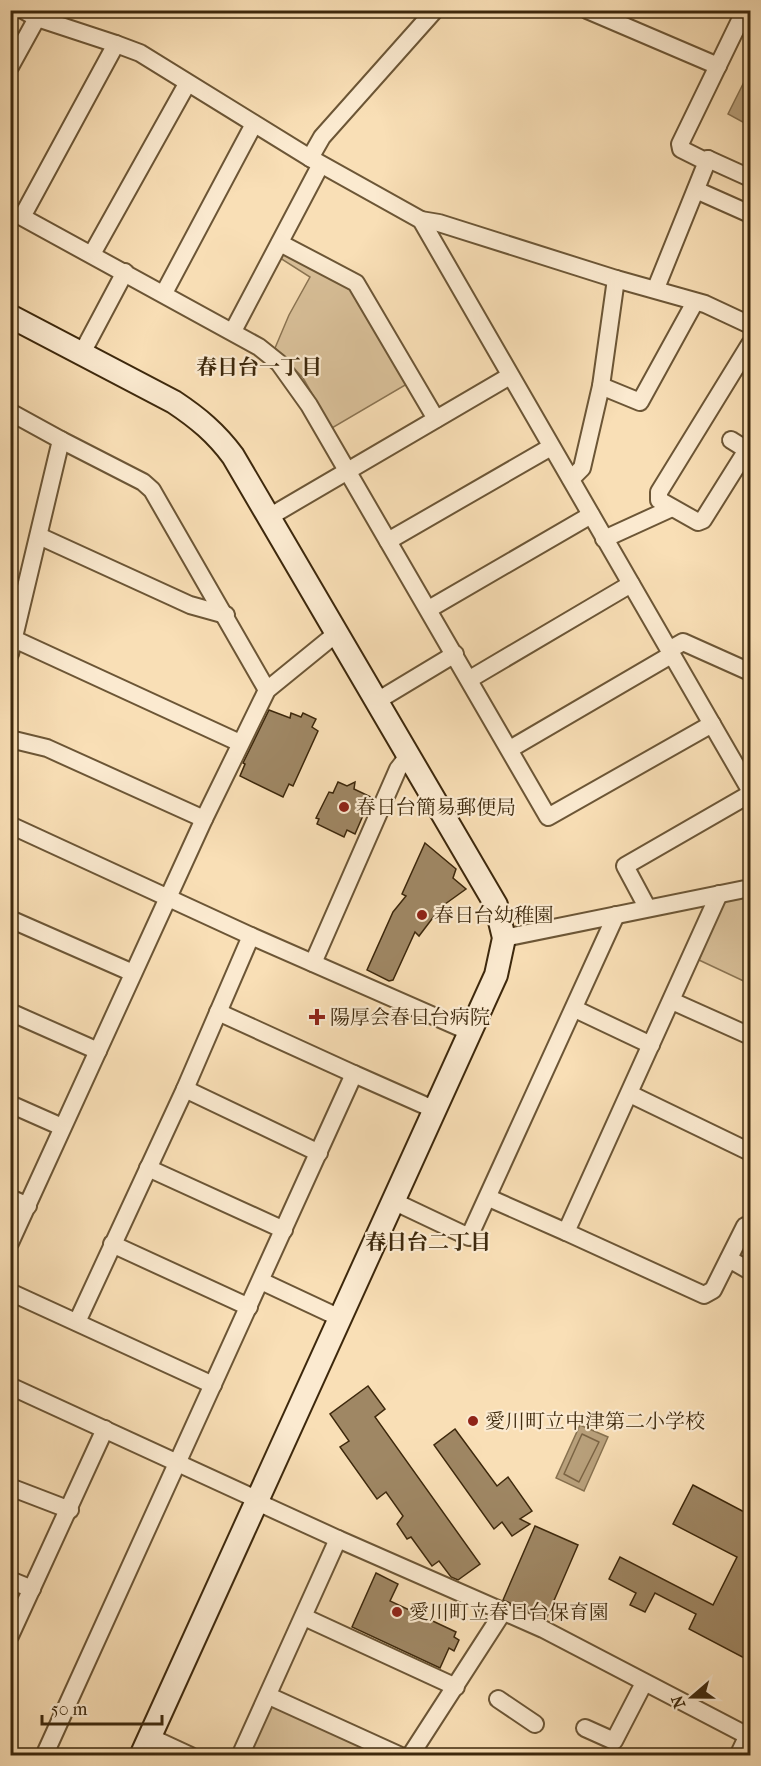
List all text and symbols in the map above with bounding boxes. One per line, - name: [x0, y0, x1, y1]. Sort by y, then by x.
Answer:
- district label: 春日台一丁目: [196, 355, 322, 379]
- place label: 春日台簡易郵便局: [356, 796, 516, 819]
- marker: 春日台簡易郵便局: [337, 800, 351, 814]
- place label: 春日台幼稚園: [434, 904, 554, 927]
- marker: 春日台幼稚園: [415, 908, 429, 922]
- place label: 陽厚会春日台病院: [330, 1006, 490, 1029]
- marker: 陽厚会春日台病院: [308, 1008, 326, 1026]
- district label: 春日台二丁目: [365, 1230, 491, 1254]
- place label: 愛川町立中津第二小学校: [485, 1410, 705, 1433]
- marker: 愛川町立中津第二小学校: [466, 1414, 480, 1428]
- place label: 愛川町立春日台保育園: [409, 1601, 609, 1624]
- marker: 愛川町立春日台保育園: [390, 1605, 404, 1619]
- north arrow: [662, 1667, 722, 1727]
- scale bar: [42, 1688, 162, 1726]
- text: N: [667, 1692, 689, 1711]
- text: 50 m: [51, 1699, 88, 1720]

